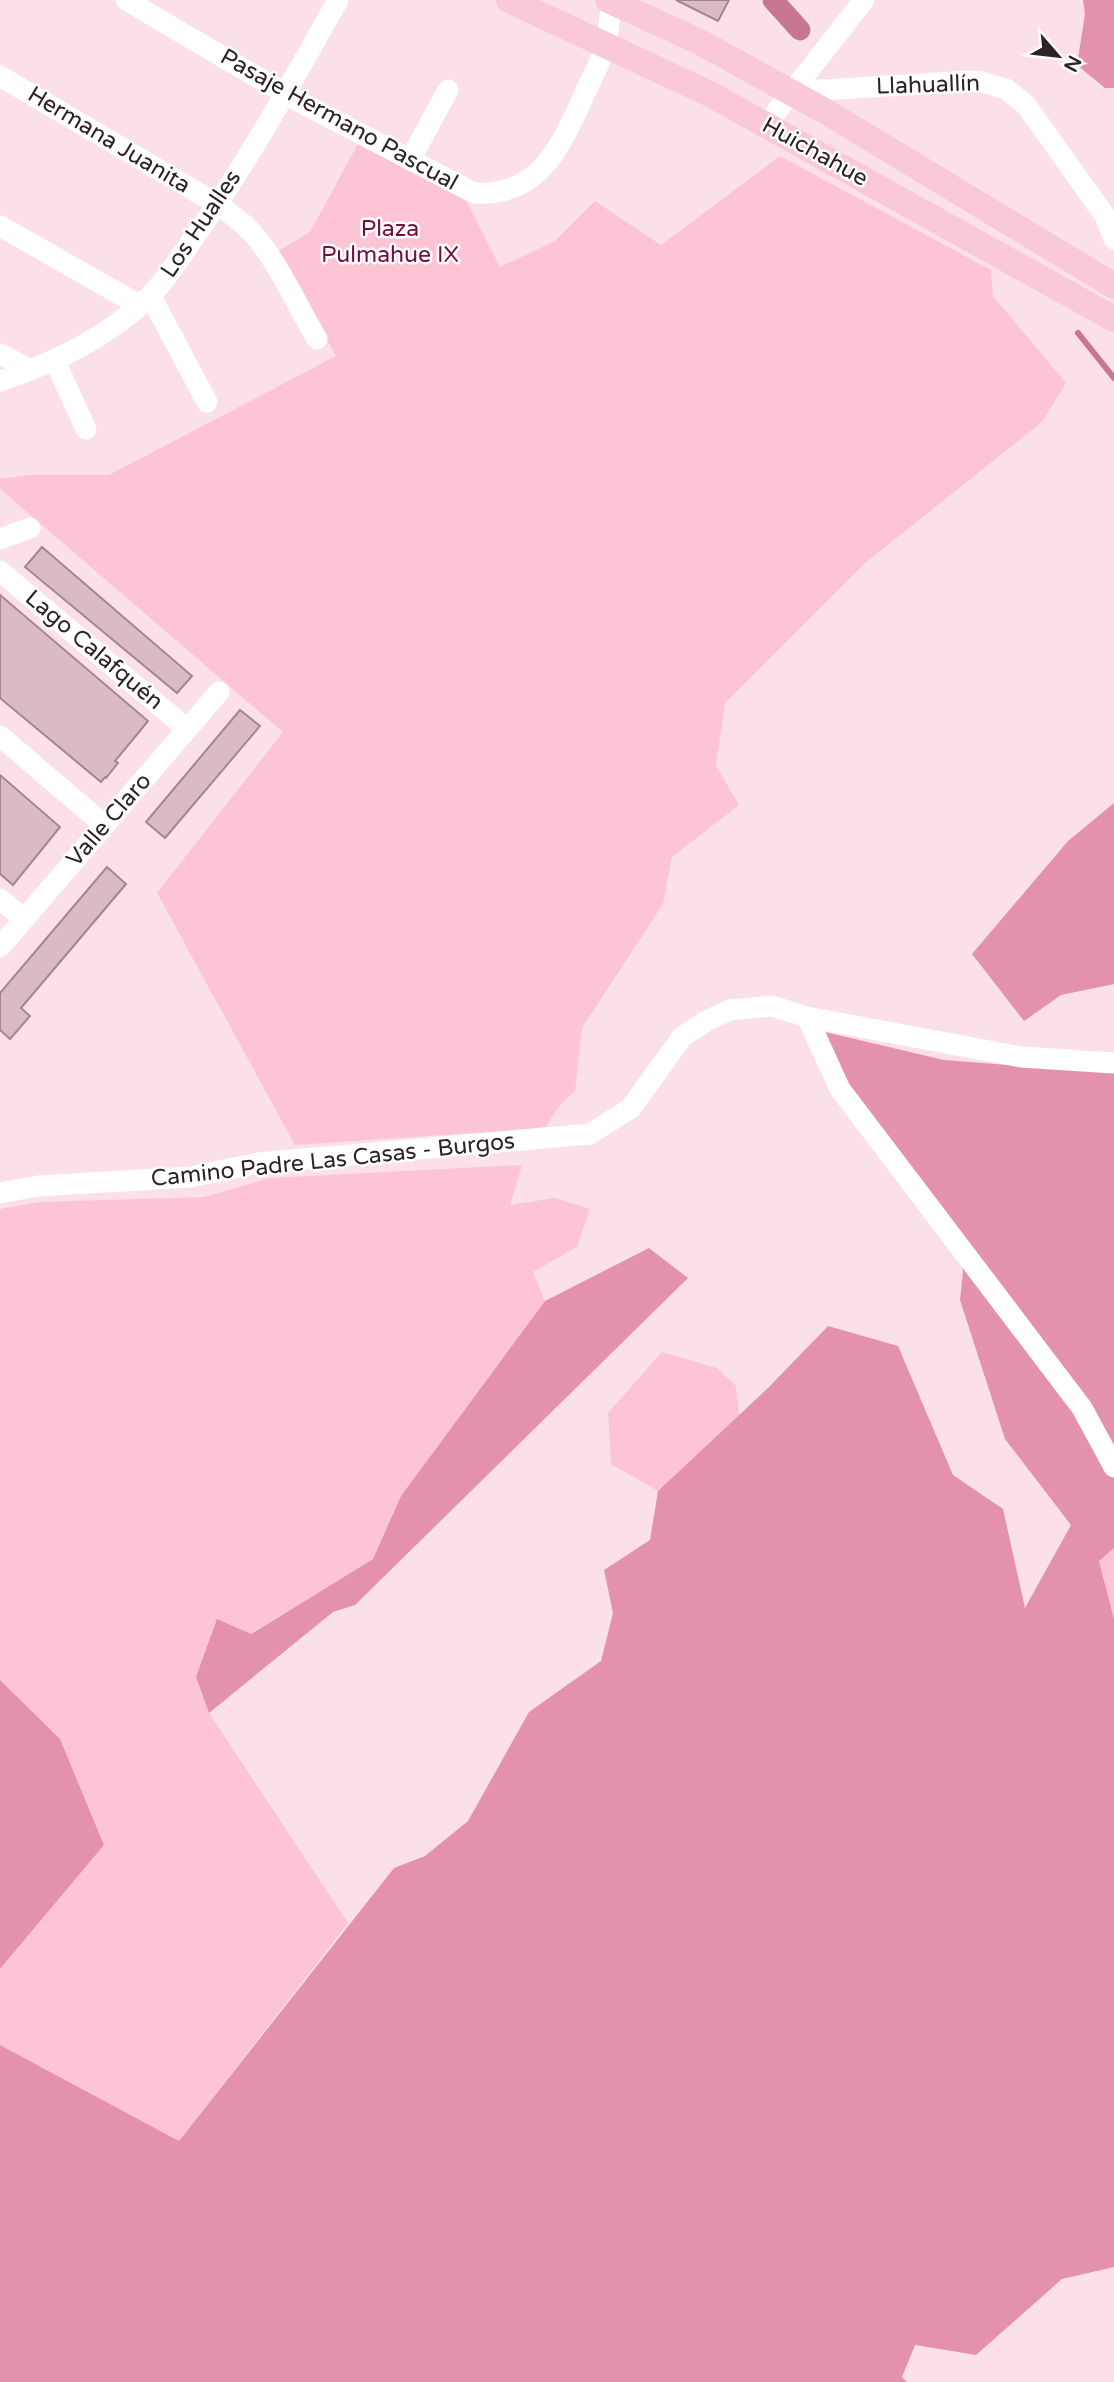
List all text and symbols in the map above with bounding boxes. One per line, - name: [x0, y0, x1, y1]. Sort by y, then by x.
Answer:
- north arrow: [1023, 21, 1093, 91]
- street label: Pasaje Hermano Pascual: [215, 43, 463, 197]
- text: N: [1059, 52, 1085, 75]
- street label: Llahuallín: [876, 69, 980, 101]
- street label: Hermana Juanita: [23, 80, 195, 200]
- street label: Huichahue: [757, 111, 873, 193]
- street label: Los Hualles: [155, 165, 247, 283]
- park label: Plaza Pulmahue IX: [321, 215, 459, 269]
- street label: Lago Calafquén: [19, 584, 169, 716]
- street label: Valle Claro: [61, 767, 157, 873]
- street label: Camino Padre Las Casas - Burgos: [150, 1127, 516, 1193]

